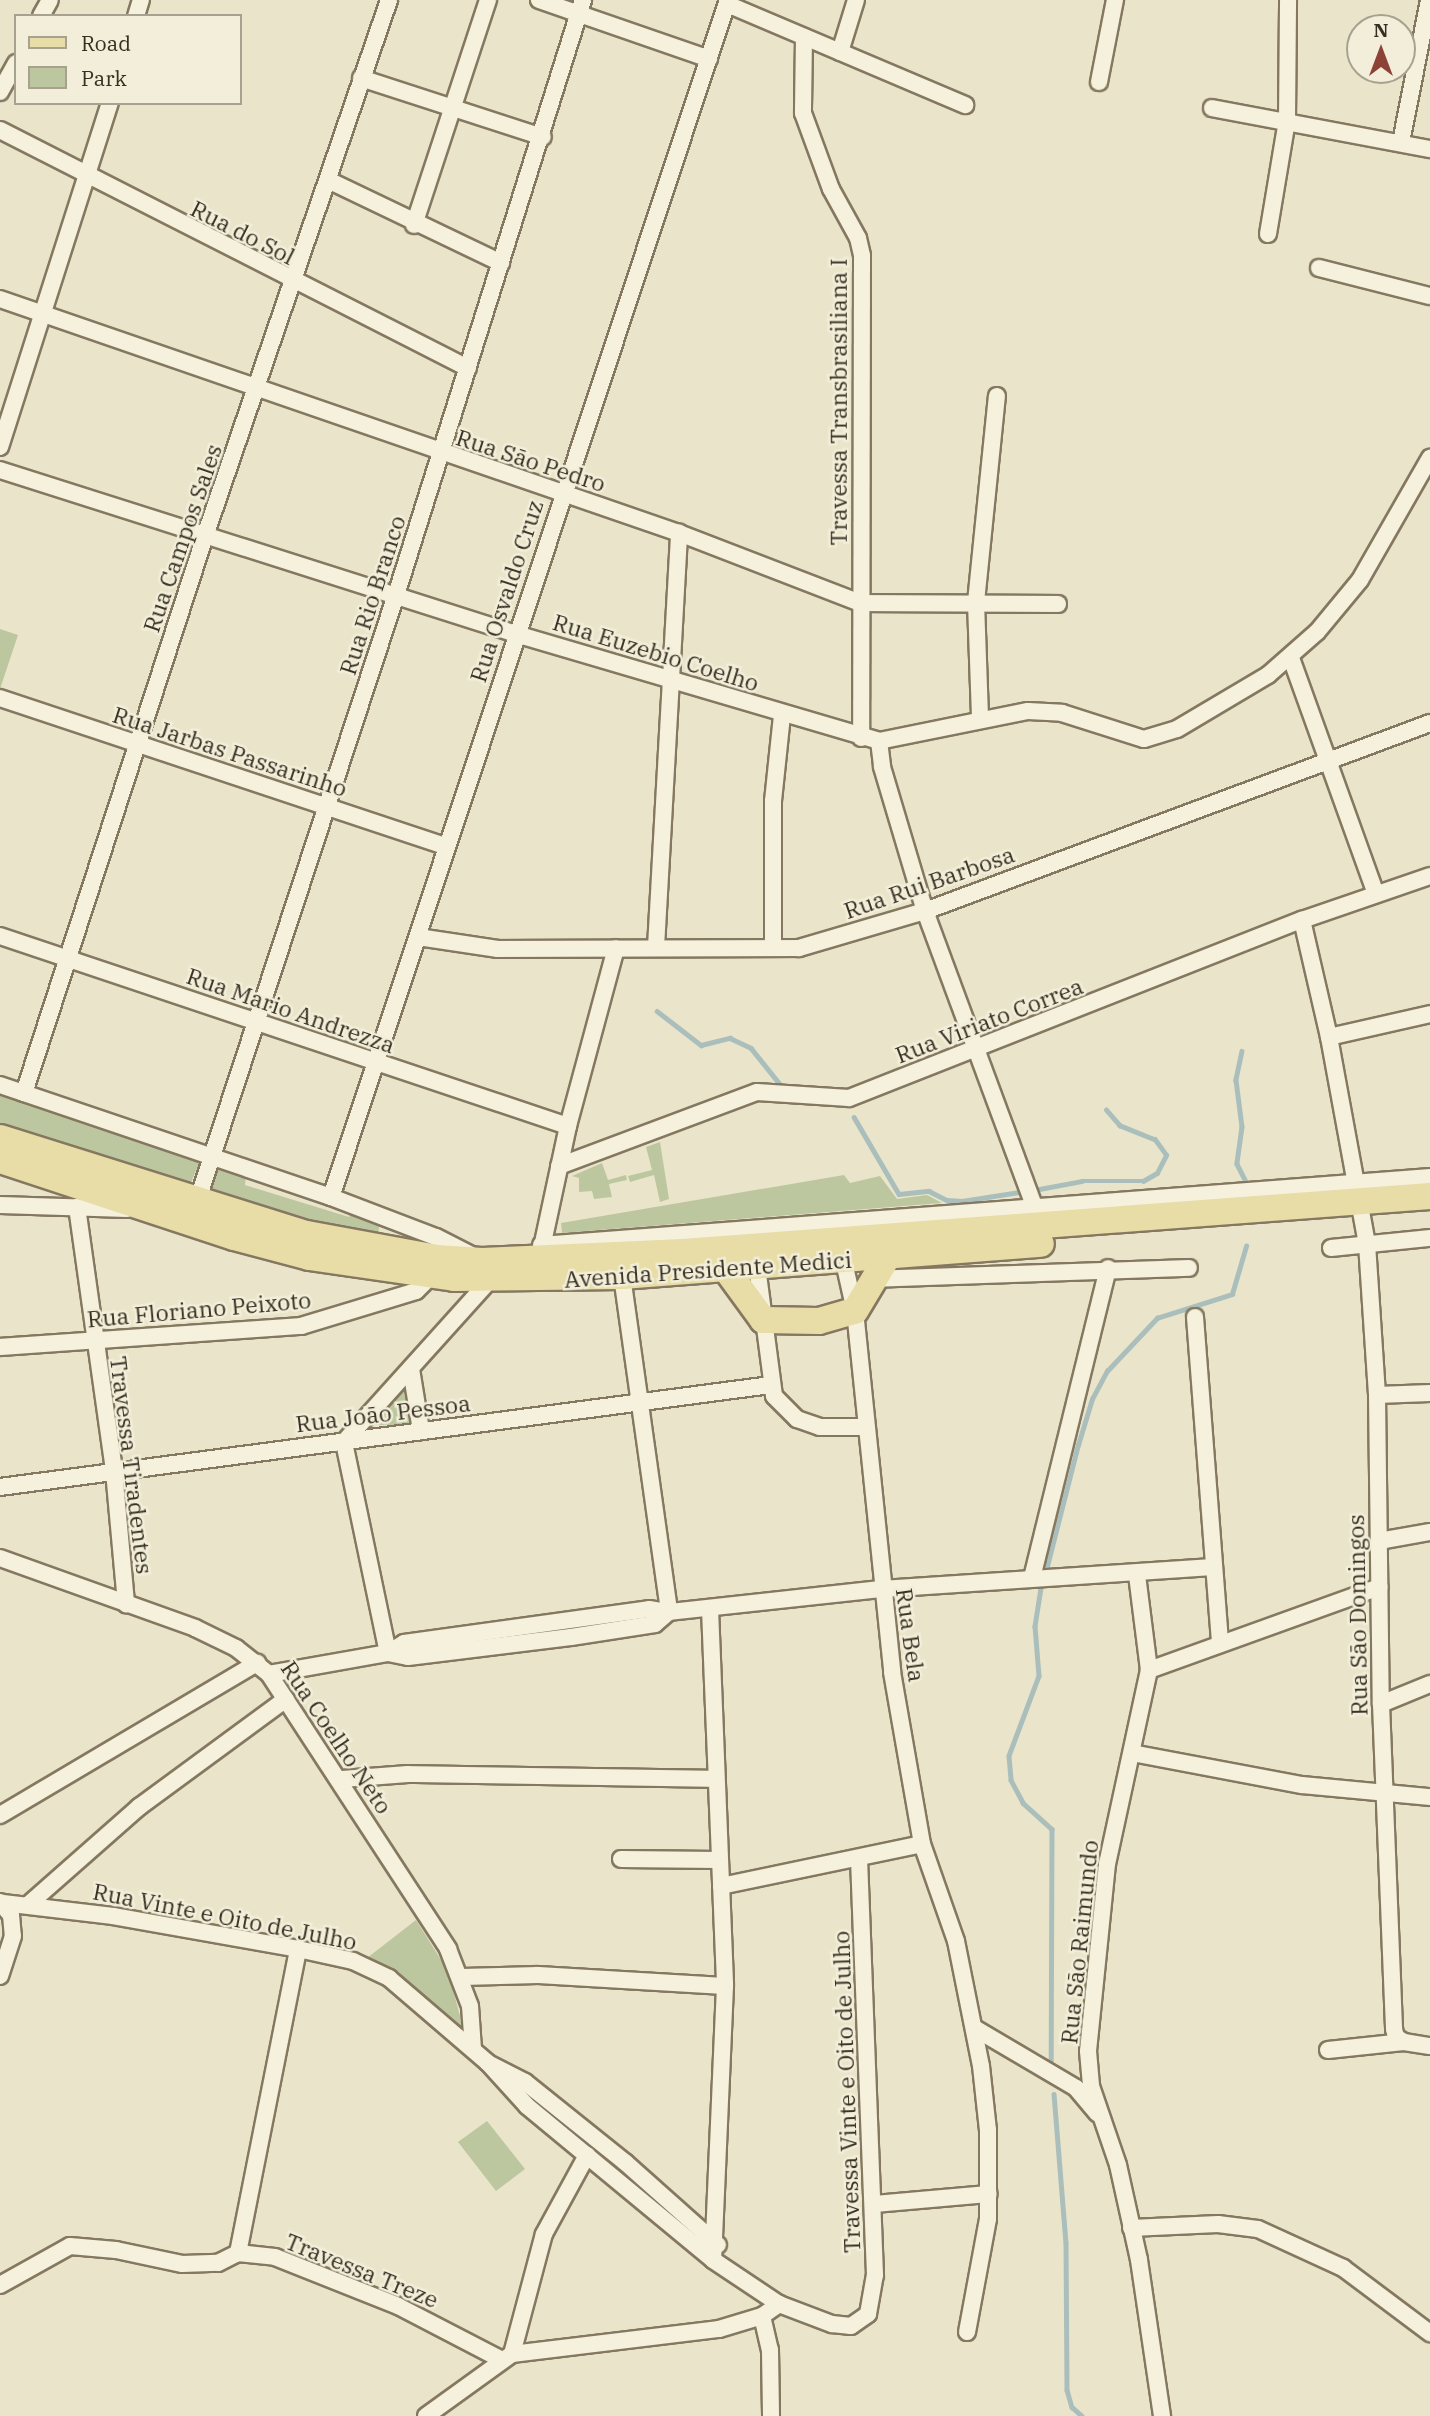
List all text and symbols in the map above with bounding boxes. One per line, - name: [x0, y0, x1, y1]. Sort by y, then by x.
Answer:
- legend: [14, 14, 242, 105]
- north arrow: [1346, 14, 1416, 84]
- text: N: [1373, 18, 1389, 42]
- text: Road: [81, 29, 131, 57]
- text: Park: [81, 64, 127, 92]
- street label: Rua do Sol: [186, 194, 300, 270]
- street label: Travessa Transbrasiliana I: [824, 258, 852, 546]
- street label: Rua São Pedro: [453, 423, 609, 497]
- street label: Rua Campos Sales: [137, 440, 227, 636]
- street label: Rua Osvaldo Cruz: [464, 496, 548, 686]
- street label: Rua Rio Branco: [333, 512, 411, 678]
- street label: Rua Euzebio Coelho: [550, 608, 762, 696]
- street label: Rua Jarbas Passarinho: [109, 700, 351, 802]
- street label: Rua Rui Barbosa: [840, 840, 1018, 924]
- street label: Rua Mario Andrezza: [183, 961, 399, 1059]
- street label: Rua Viriato Correa: [891, 971, 1087, 1069]
- street label: Avenida Presidente Medici: [563, 1245, 853, 1293]
- street label: Rua Floriano Peixoto: [86, 1285, 312, 1333]
- street label: Travessa Tiradentes: [105, 1354, 159, 1576]
- street label: Rua João Pessoa: [294, 1389, 472, 1437]
- street label: Rua São Domingos: [1341, 1514, 1373, 1716]
- street label: Rua Bela: [891, 1586, 931, 1684]
- street label: Rua Coelho Neto: [276, 1655, 398, 1819]
- street label: Rua São Raimundo: [1055, 1839, 1103, 2045]
- street label: Rua Vinte e Oito de Julho: [91, 1877, 359, 1955]
- street label: Travessa Vinte e Oito de Julho: [827, 1930, 865, 2254]
- street label: Travessa Treze: [281, 2227, 443, 2313]

